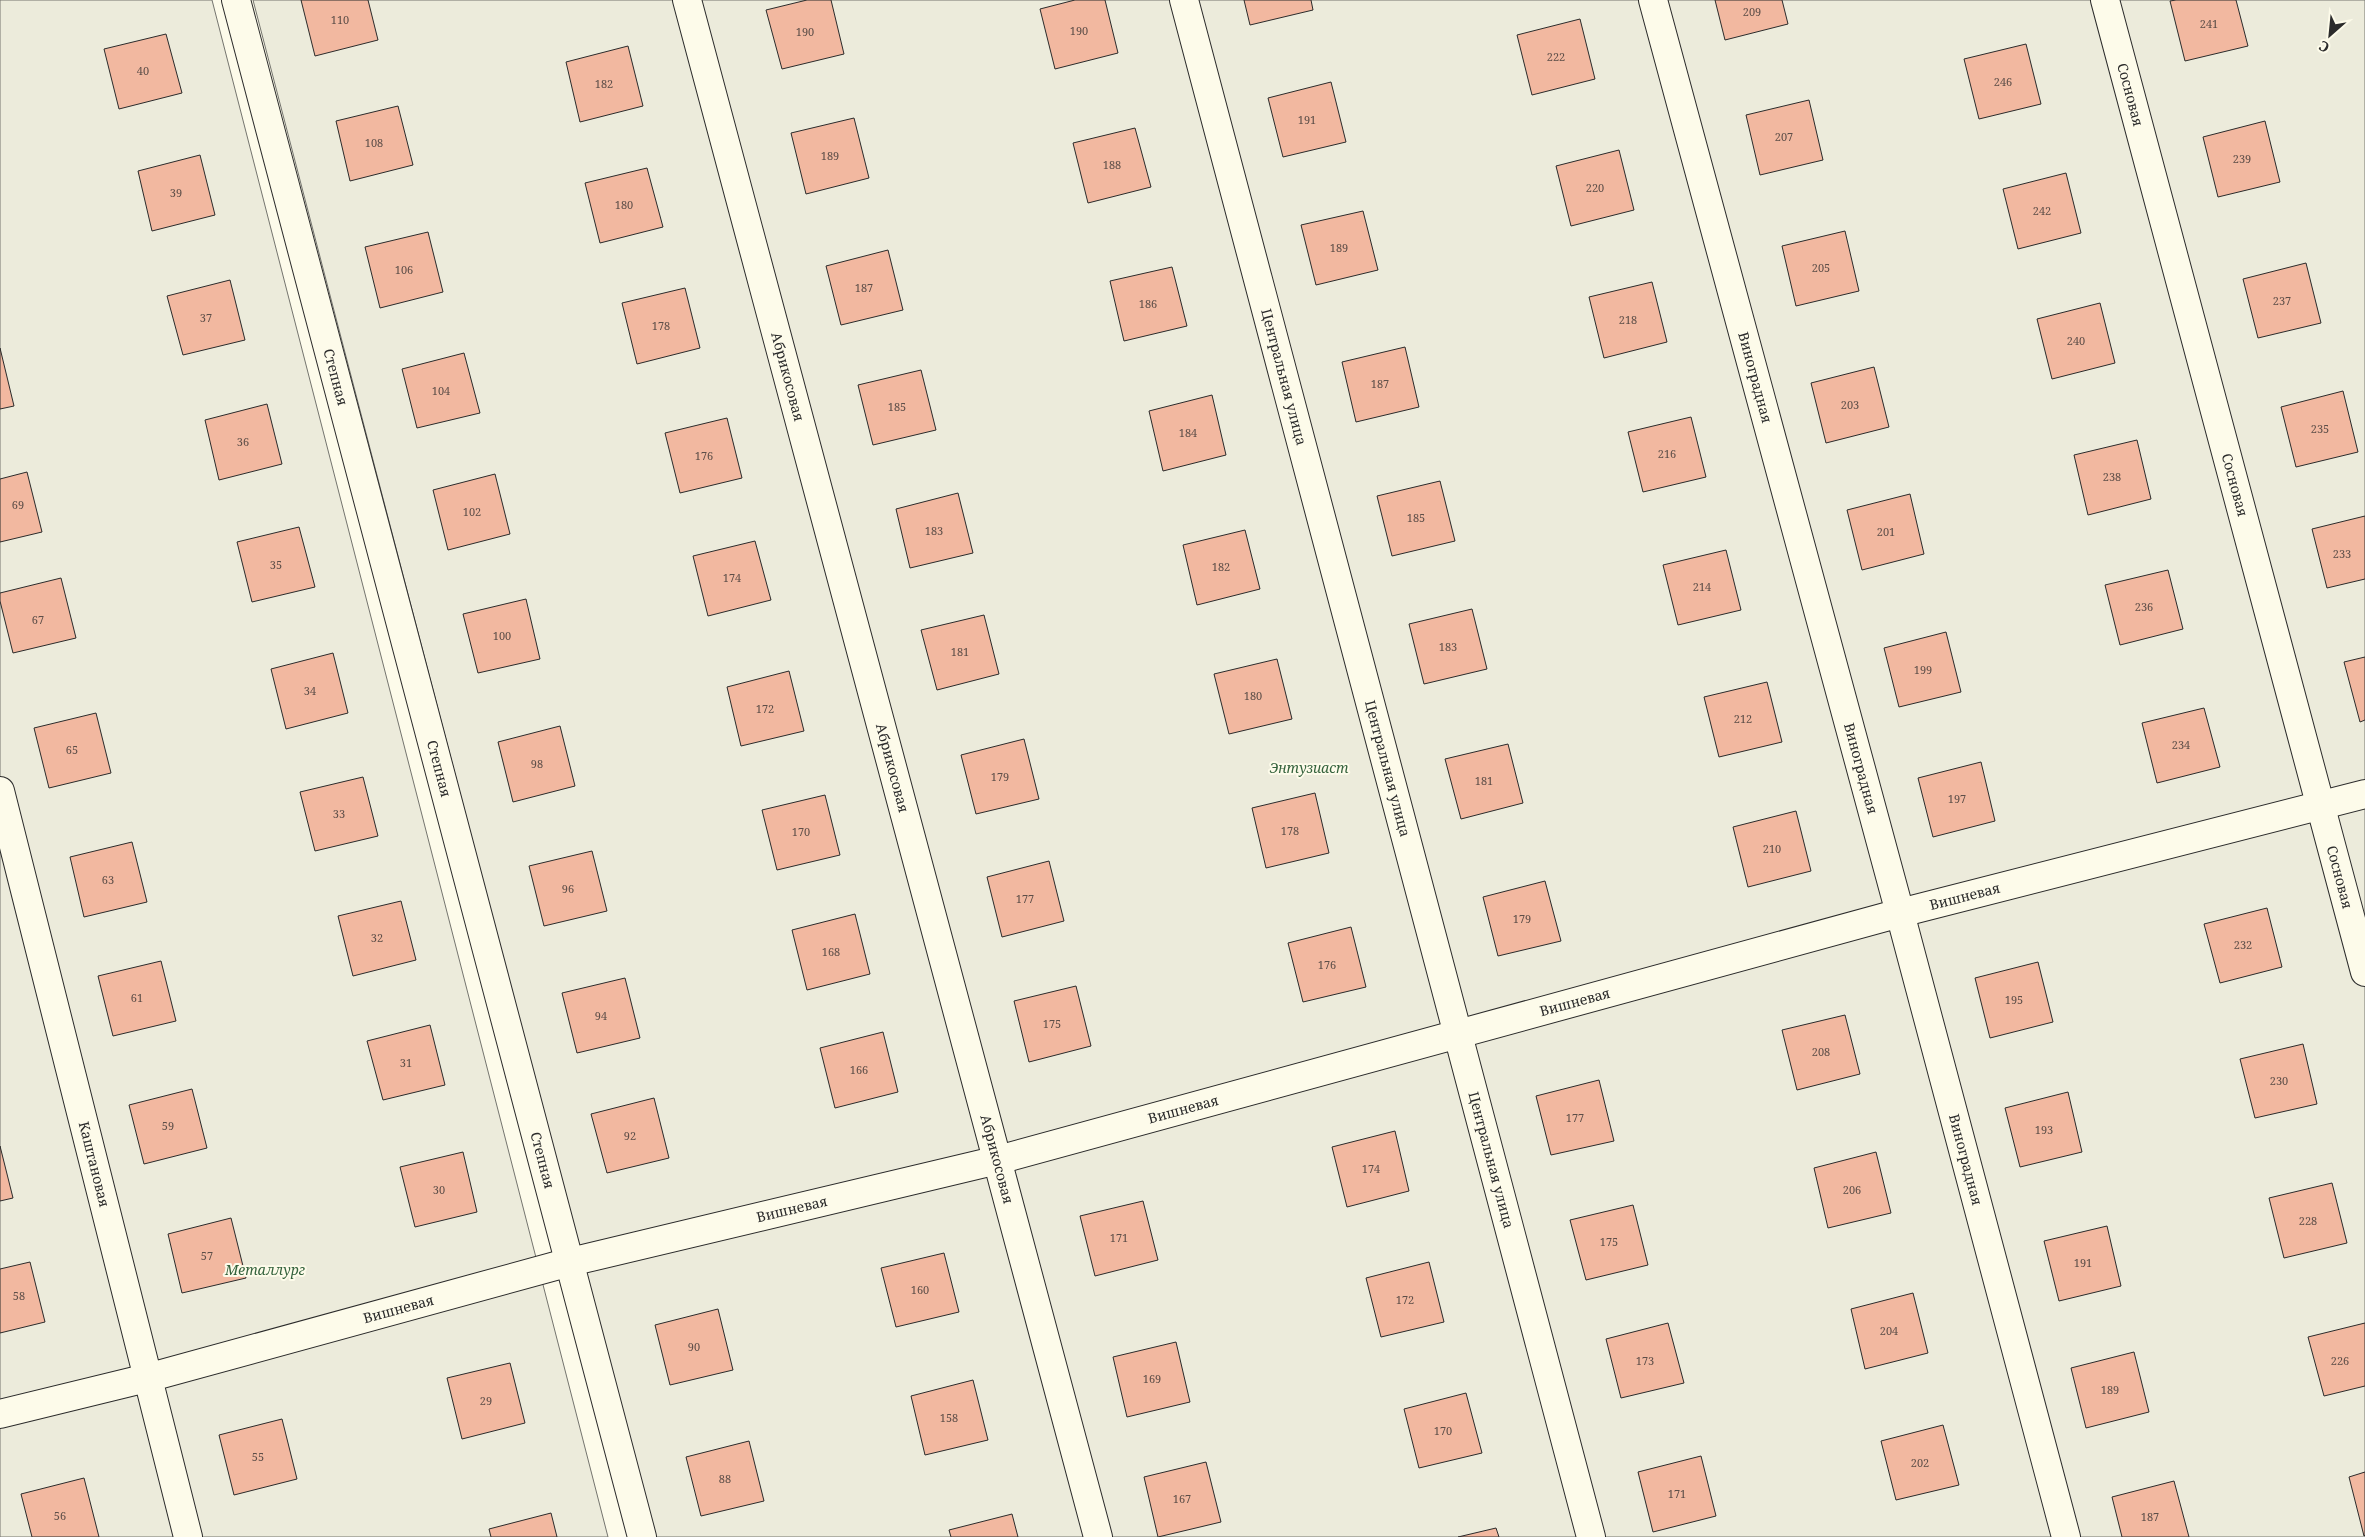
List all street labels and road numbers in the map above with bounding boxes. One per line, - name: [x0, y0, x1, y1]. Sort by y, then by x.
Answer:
- street label: Сосновая: [2113, 61, 2148, 128]
- street label: Центральная улица: [1257, 306, 1312, 447]
- street label: Абрикосовая: [767, 330, 809, 423]
- street label: Виноградная: [1734, 330, 1777, 425]
- street label: Степная: [319, 346, 353, 407]
- street label: Сосновая: [2218, 451, 2253, 519]
- street label: Центральная улица: [1361, 698, 1415, 839]
- street label: Абрикосовая: [872, 721, 914, 815]
- street label: Виноградная: [1840, 721, 1883, 816]
- street label: Степная: [423, 738, 456, 799]
- street label: Сосновая: [2323, 843, 2358, 911]
- street label: Вишневая: [1927, 878, 2002, 914]
- street label: Вишневая: [1537, 983, 1612, 1020]
- street label: Центральная улица: [1464, 1089, 1519, 1230]
- street label: Вишневая: [1146, 1090, 1221, 1128]
- street label: Абрикосовая: [976, 1112, 1018, 1206]
- street label: Виноградная: [1945, 1112, 1987, 1207]
- street label: Каштановая: [75, 1119, 114, 1209]
- street label: Степная: [526, 1130, 560, 1191]
- street label: Вишневая: [754, 1191, 829, 1226]
- street label: Вишневая: [361, 1290, 436, 1327]

